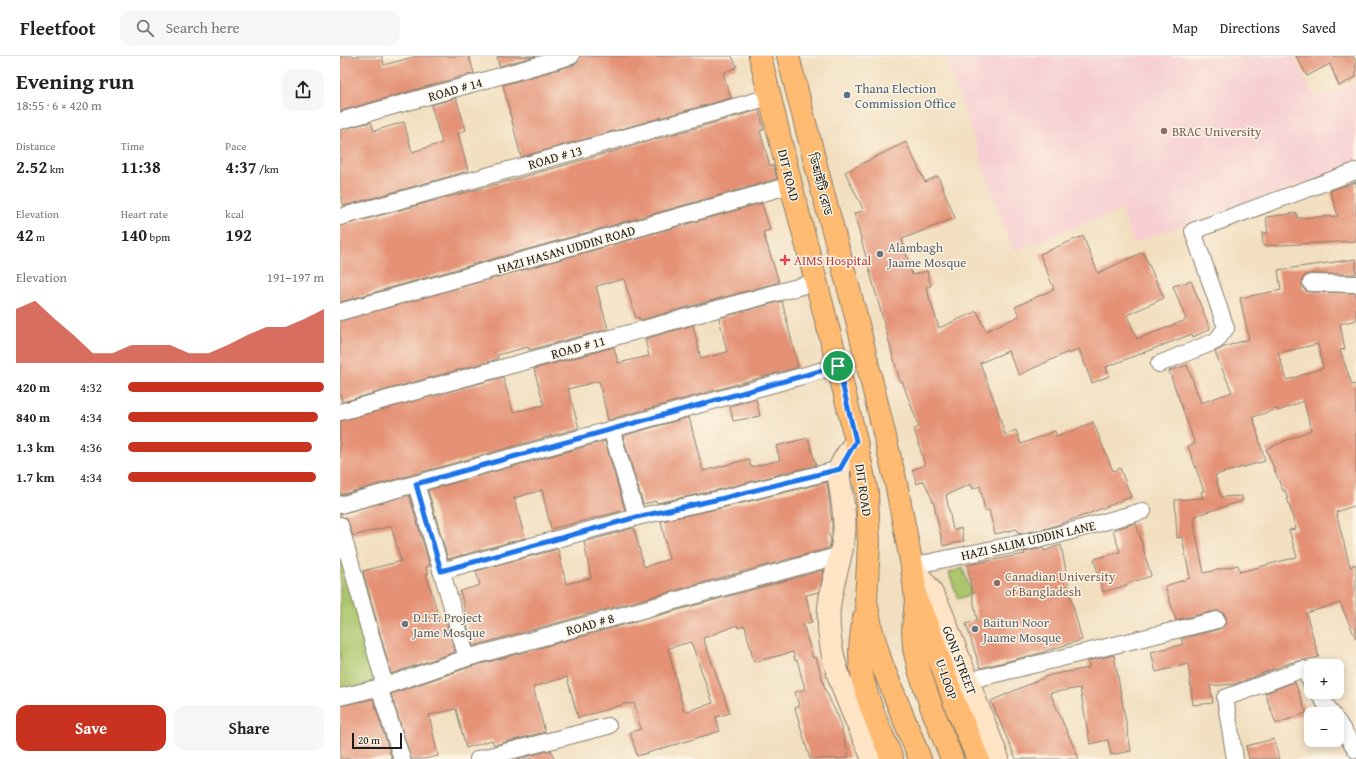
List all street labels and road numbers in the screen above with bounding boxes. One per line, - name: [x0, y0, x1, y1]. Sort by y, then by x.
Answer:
- street label: ROAD # 14: [426, 73, 484, 106]
- street label: ROAD # 13: [526, 141, 584, 174]
- street label: DIT ROAD: [773, 147, 804, 203]
- street label: ডিআইটি রোড: [803, 150, 838, 218]
- street label: HAZI HASAN UDDIN ROAD: [495, 221, 638, 278]
- street label: ROAD # 11: [549, 331, 607, 364]
- street label: DIT ROAD: [850, 463, 877, 518]
- street label: HAZI SALIM UDDIN LANE: [959, 516, 1098, 565]
- street label: ROAD # 8: [564, 609, 616, 640]
- street label: GONI STREET: [938, 623, 982, 698]
- street label: U-LOOP: [931, 656, 962, 702]

